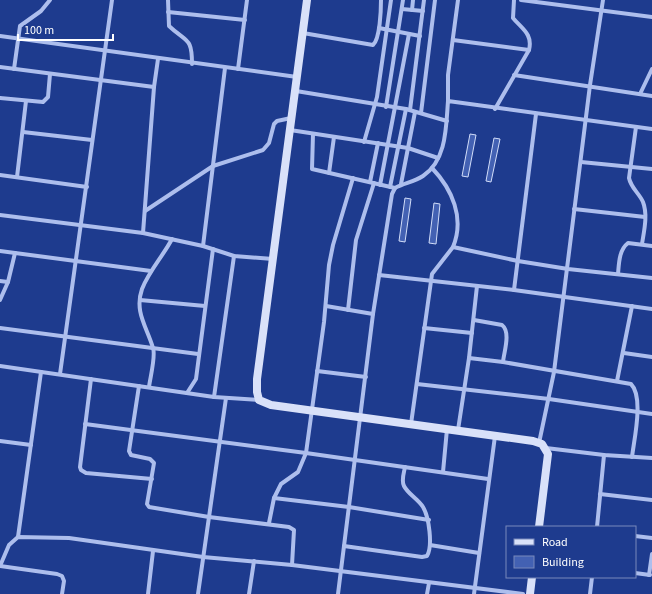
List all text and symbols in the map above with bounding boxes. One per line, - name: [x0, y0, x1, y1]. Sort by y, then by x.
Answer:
- scale bar: [18, 16, 113, 42]
- text: 100 m: [24, 22, 54, 39]
- legend: [506, 526, 636, 578]
- text: Road: [542, 534, 568, 551]
- text: Building: [542, 554, 584, 571]

